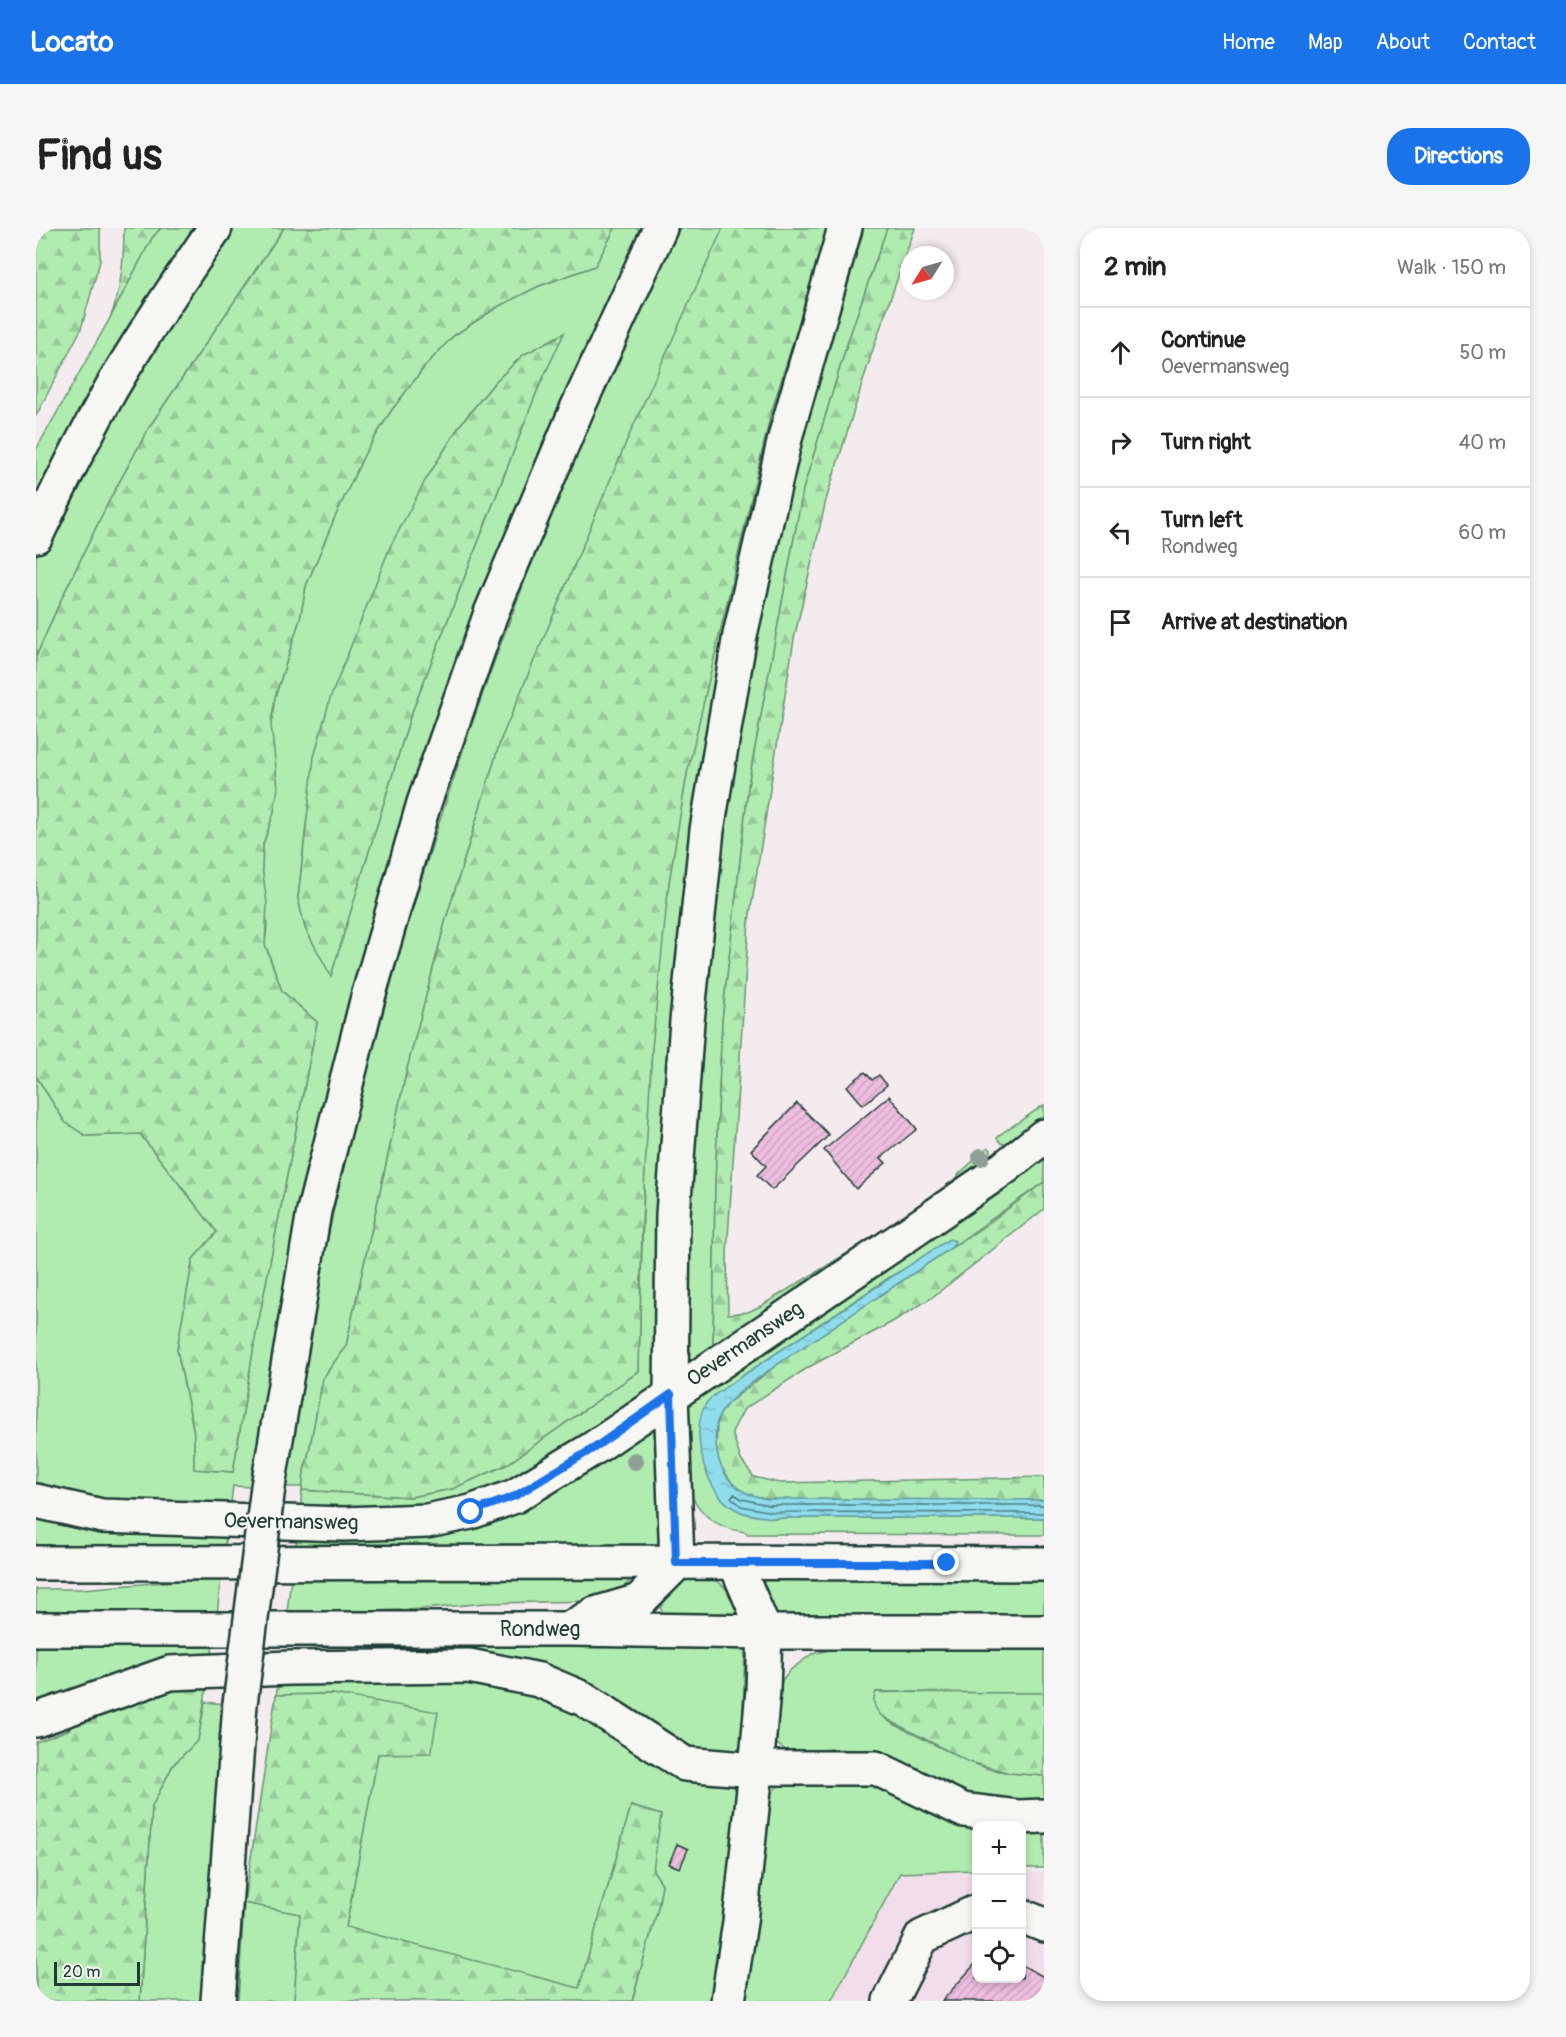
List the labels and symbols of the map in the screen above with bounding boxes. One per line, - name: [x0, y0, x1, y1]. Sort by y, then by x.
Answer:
- north arrow: [900, 246, 954, 300]
- street label: Oevermansweg: [682, 1295, 808, 1393]
- route start: [457, 1498, 483, 1524]
- street label: Oevermansweg: [223, 1507, 359, 1537]
- route end: [933, 1549, 959, 1575]
- street label: Rondweg: [500, 1616, 580, 1643]
- scale bar: [54, 1959, 140, 1986]

